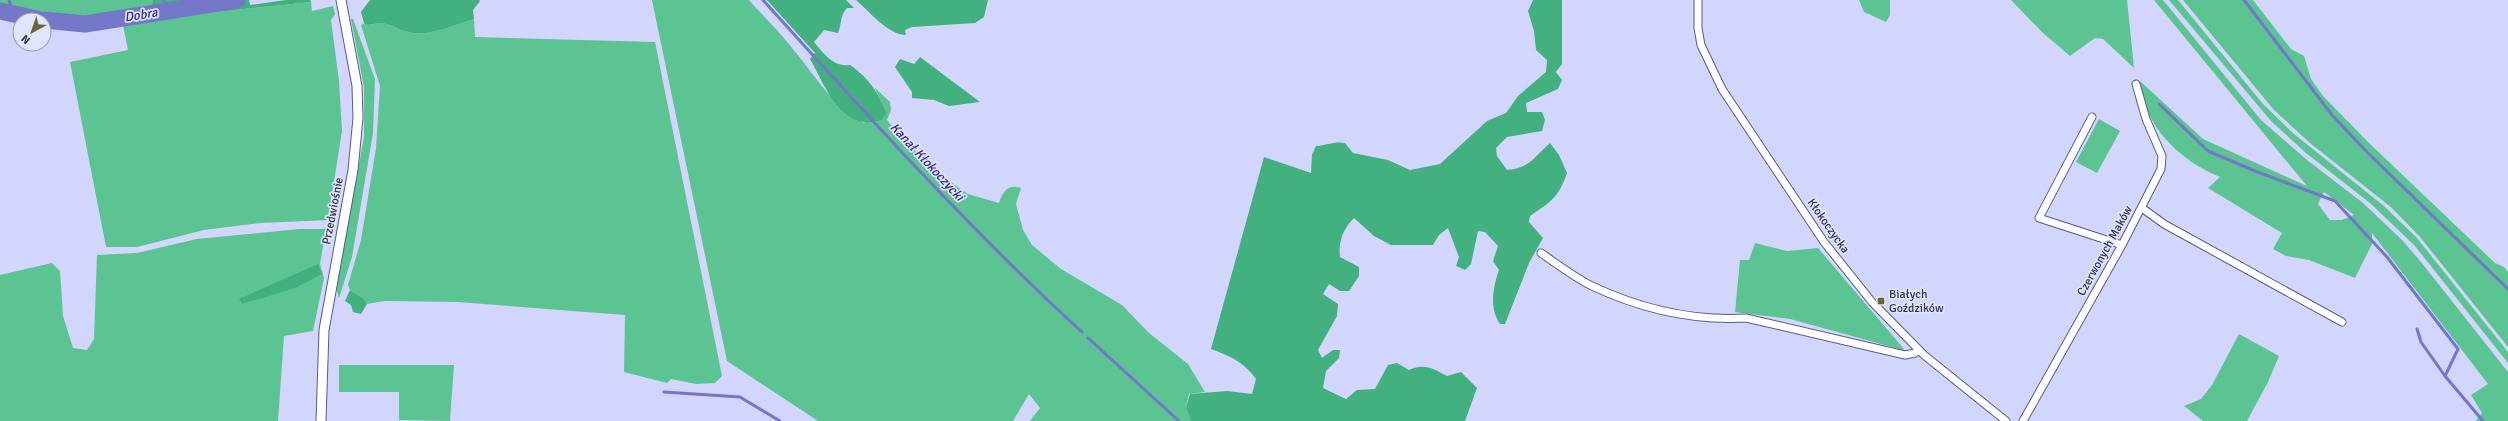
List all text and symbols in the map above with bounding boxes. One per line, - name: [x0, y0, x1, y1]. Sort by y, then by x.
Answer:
- water label: Dobra: [123, 4, 159, 26]
- north arrow: [12, 12, 52, 52]
- text: N: [19, 32, 33, 47]
- water label: Kanał Kłokoczycki: [887, 120, 968, 205]
- street label: Przedwiośnie: [319, 176, 347, 246]
- street label: Kłokoczycka: [1804, 196, 1852, 256]
- street label: Czerwonych Maków: [2074, 203, 2136, 299]
- place label: Białych Goździków: [1889, 287, 1944, 316]
- marker: Białych Goździków: [1876, 296, 1886, 306]

